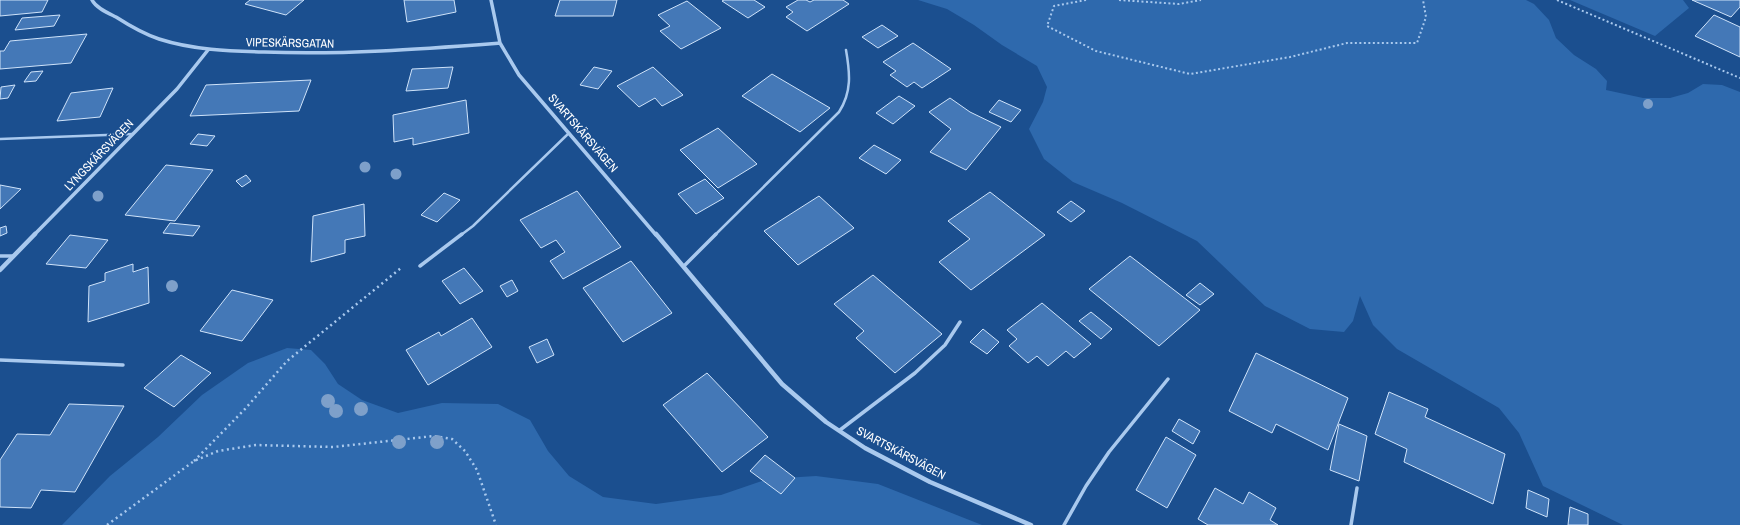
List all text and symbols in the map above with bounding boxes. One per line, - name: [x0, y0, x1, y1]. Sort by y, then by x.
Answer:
- street label: VIPESKÄRSGATAN: [246, 34, 334, 52]
- street label: SVARTSKÄRSVÄGEN: [544, 90, 622, 176]
- street label: LYNGSKÄRSVÄGEN: [61, 116, 137, 194]
- street label: SVARTSKÄRSVÄGEN: [854, 423, 948, 483]

